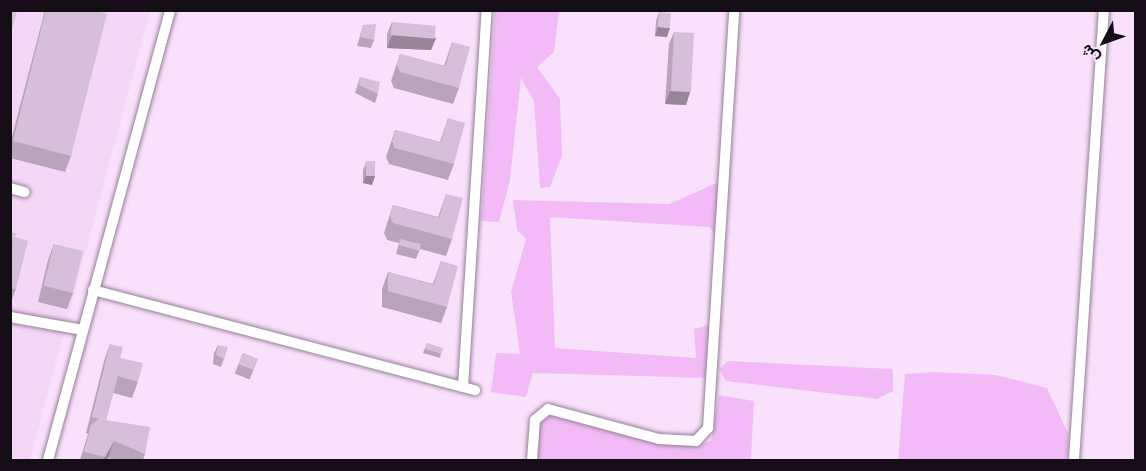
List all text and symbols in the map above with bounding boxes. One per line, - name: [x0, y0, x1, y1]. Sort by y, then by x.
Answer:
- north arrow: [1074, 12, 1134, 72]
- text: ش: [1076, 40, 1104, 68]

